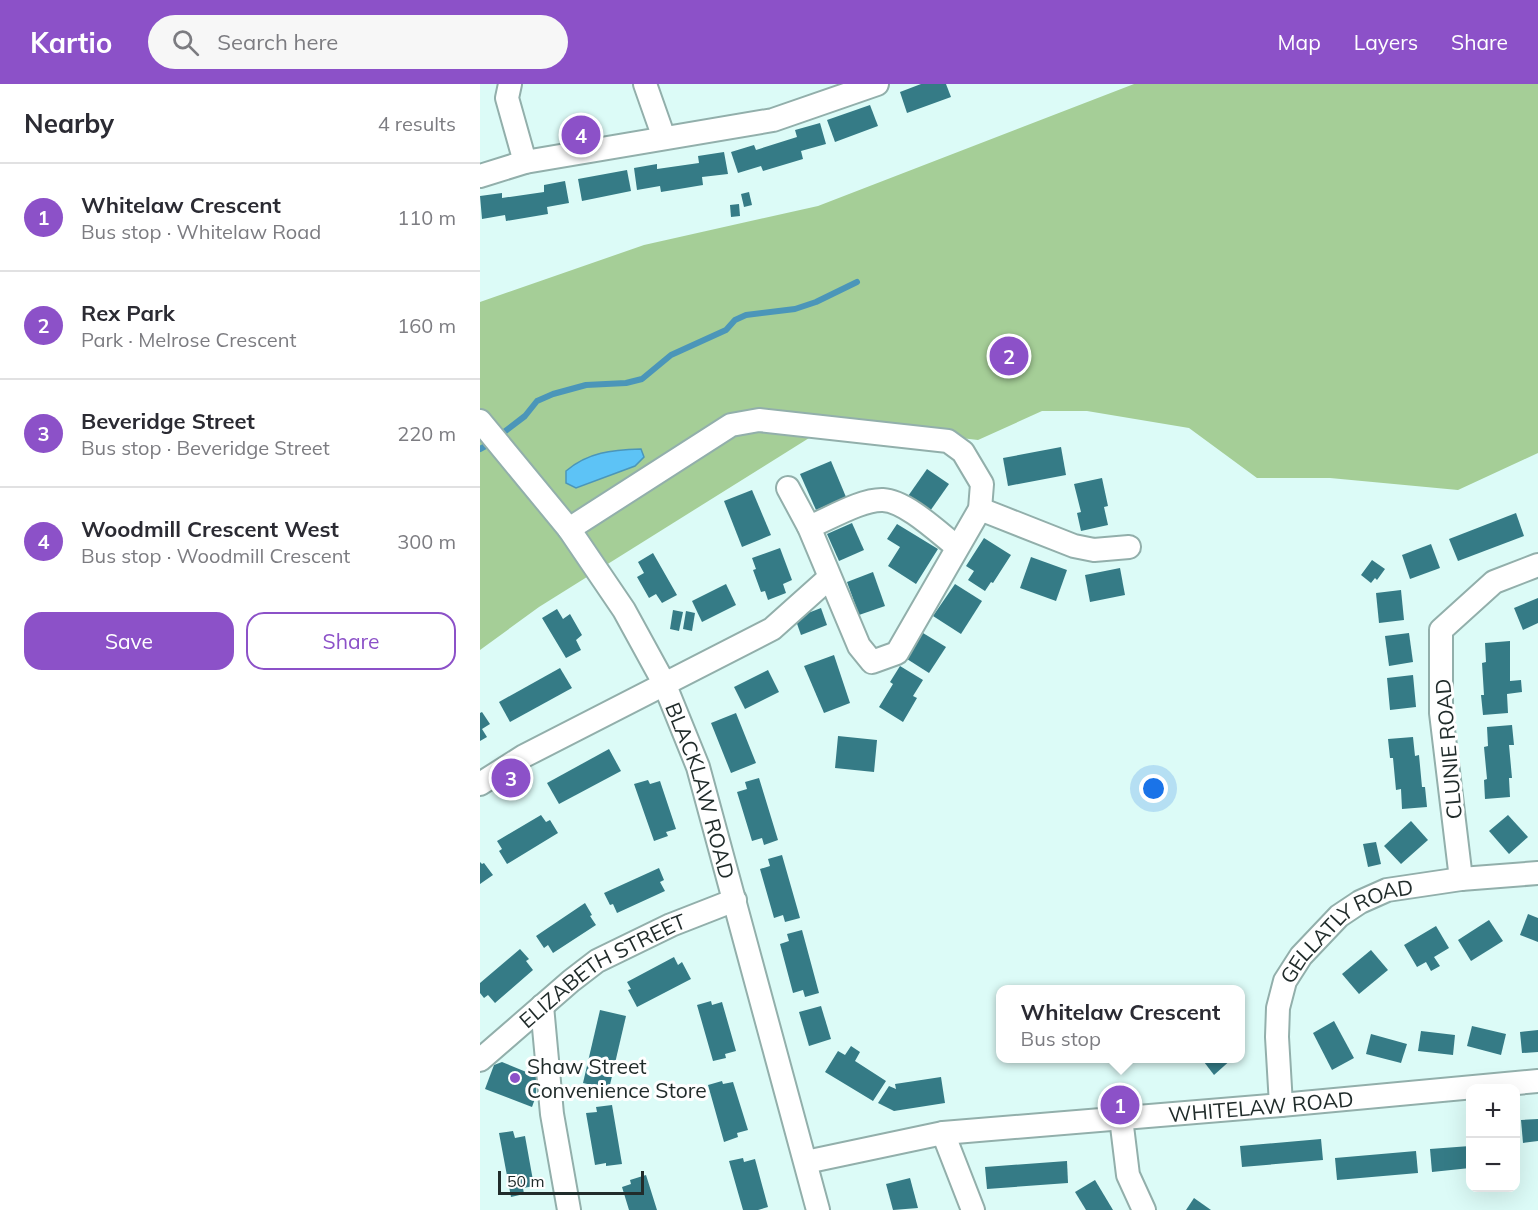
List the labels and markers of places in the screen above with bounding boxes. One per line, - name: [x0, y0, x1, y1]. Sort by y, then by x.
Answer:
- pin: 4: [562, 112, 600, 158]
- pin: 2: [990, 334, 1028, 378]
- pin: 3: [492, 756, 531, 800]
- place label: Shaw Street Convenience Store: [527, 1053, 707, 1103]
- marker: Shaw Street Convenience Store: [508, 1071, 522, 1085]
- pin: 1: [1100, 1082, 1140, 1128]

